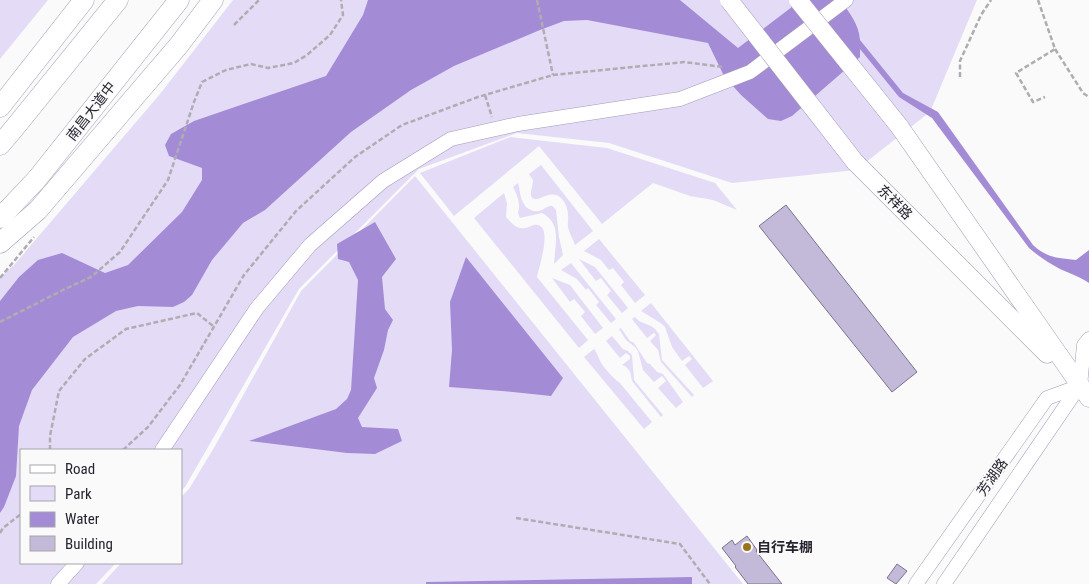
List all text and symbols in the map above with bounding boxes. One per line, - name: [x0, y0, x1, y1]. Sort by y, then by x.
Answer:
- street label: 南昌大道中: [63, 78, 119, 144]
- street label: 东祥路: [874, 181, 916, 223]
- legend: [20, 449, 182, 564]
- street label: 芳湖路: [973, 455, 1011, 499]
- text: Road: [65, 460, 95, 478]
- text: Park: [65, 485, 92, 503]
- text: Water: [65, 510, 100, 528]
- text: Building: [65, 535, 113, 553]
- place label: 自行车棚: [757, 539, 813, 555]
- marker: 自行车棚: [741, 541, 753, 553]

